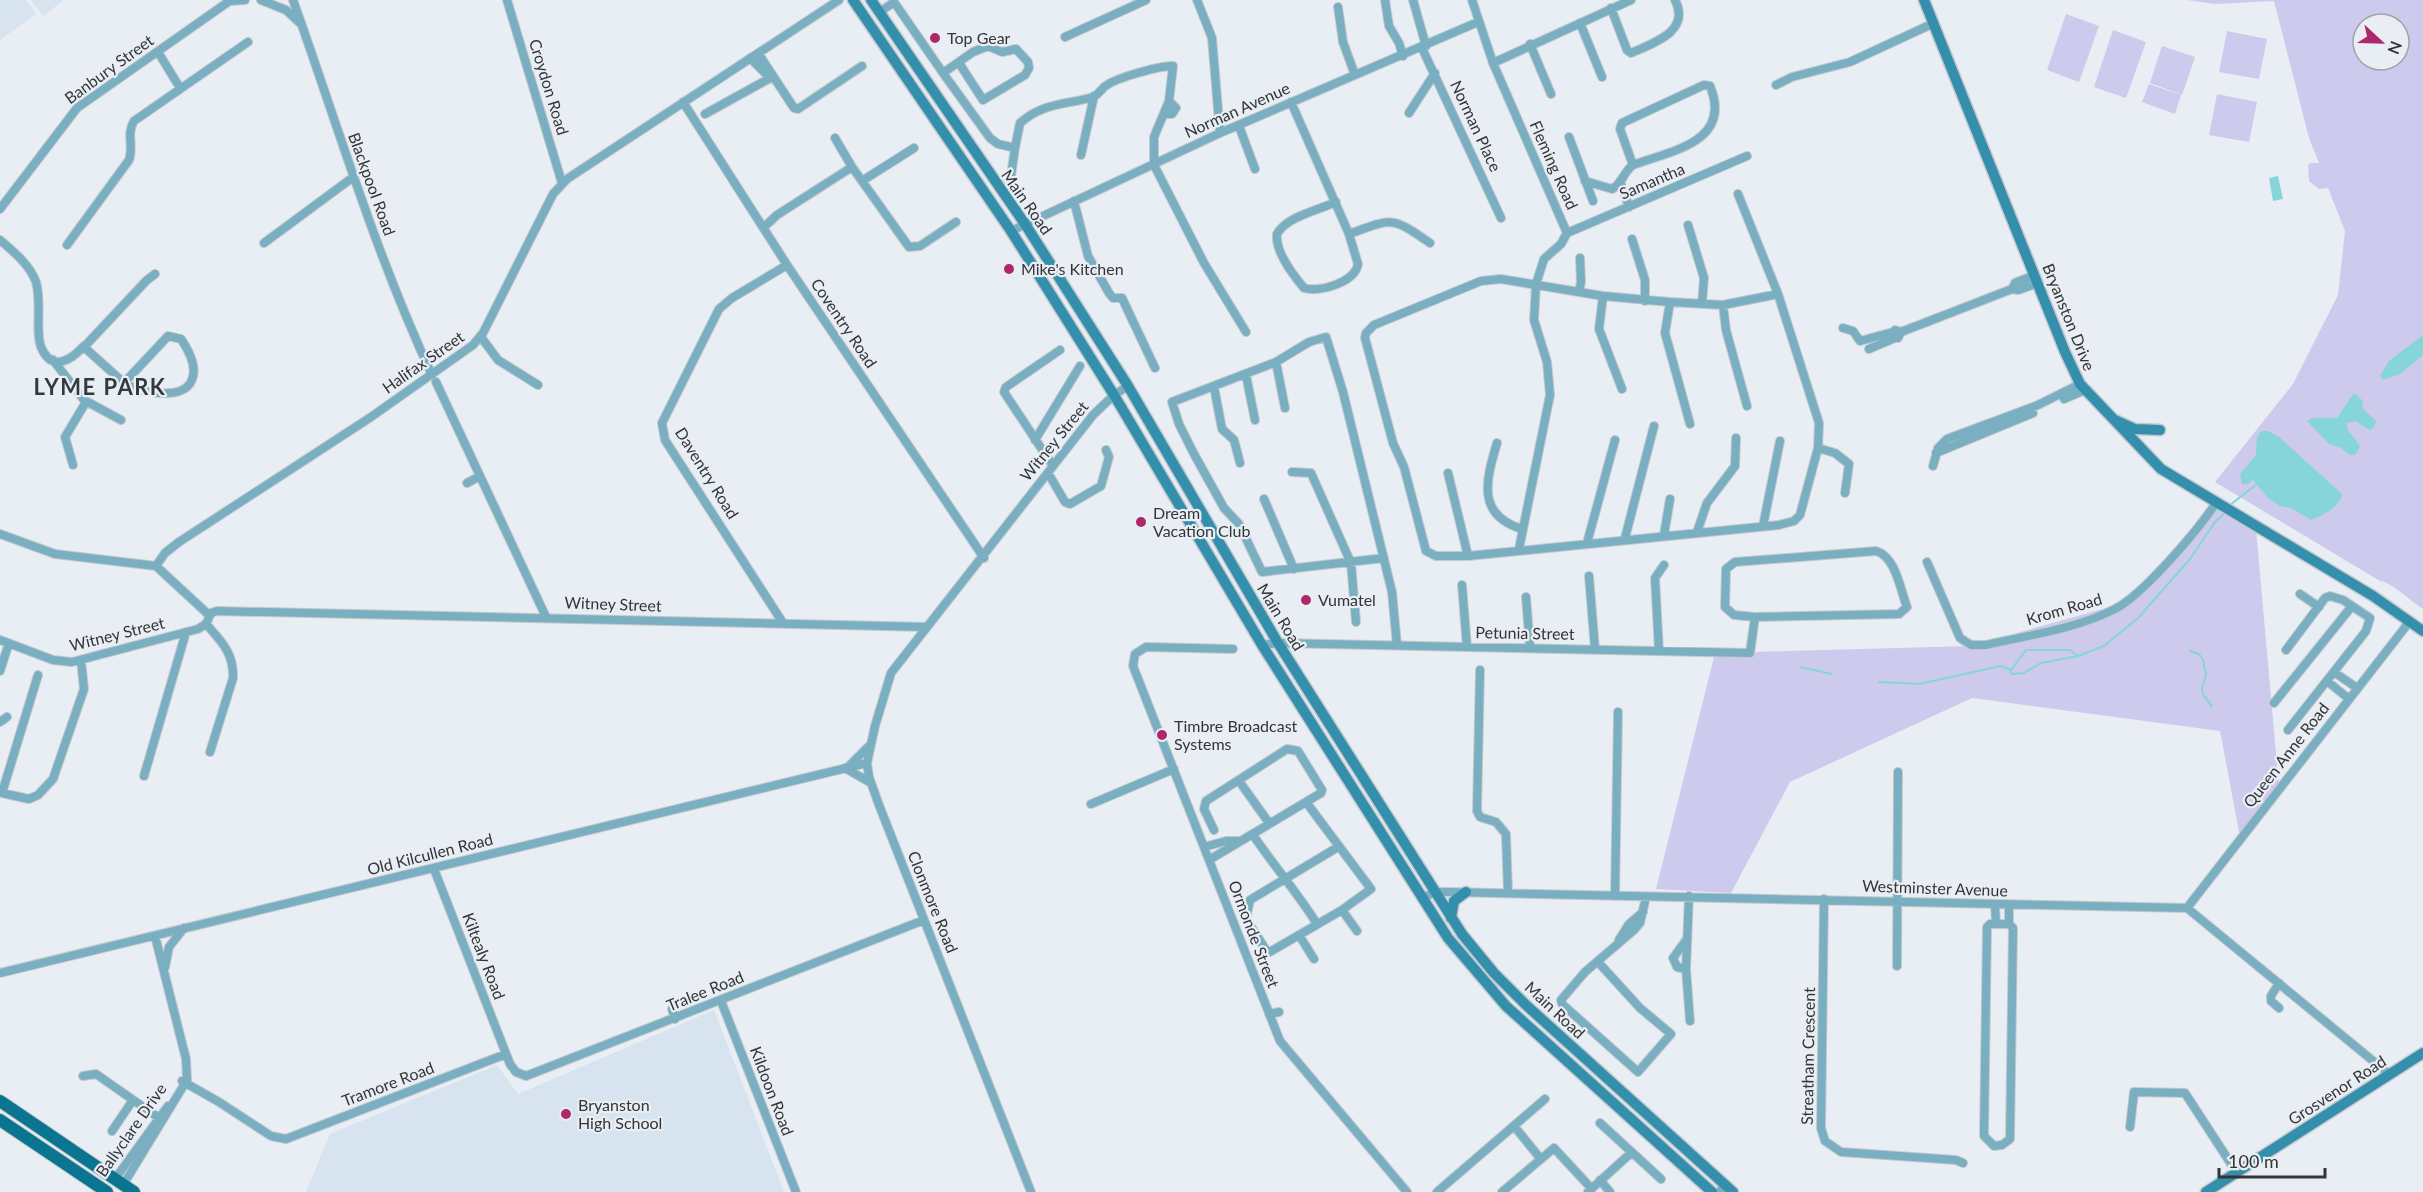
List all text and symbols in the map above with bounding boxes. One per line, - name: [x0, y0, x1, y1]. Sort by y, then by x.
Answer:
- north arrow: [2351, 12, 2411, 72]
- place label: Top Gear: [947, 28, 1011, 47]
- street label: Banbury Street: [61, 30, 157, 107]
- marker: Top Gear: [928, 31, 942, 45]
- street label: Croydon Road: [526, 36, 573, 137]
- text: N: [2384, 39, 2406, 57]
- street label: Norman Place: [1447, 77, 1506, 174]
- street label: Norman Avenue: [1181, 78, 1292, 141]
- street label: Fleming Road: [1526, 118, 1582, 212]
- street label: Blackpool Road: [345, 130, 400, 238]
- street label: Samantha: [1616, 158, 1687, 203]
- street label: Main Road: [998, 166, 1057, 238]
- place label: Mike's Kitchen: [1021, 259, 1124, 278]
- street label: Bryanston Drive: [2039, 260, 2100, 373]
- marker: Mike's Kitchen: [1002, 262, 1016, 276]
- street label: Coventry Road: [808, 274, 881, 371]
- street label: Halifax Street: [378, 326, 467, 397]
- district label: LYME PARK: [34, 373, 166, 400]
- street label: Witney Street: [1016, 397, 1092, 484]
- street label: Daventry Road: [672, 424, 743, 522]
- place label: Dream Vacation Club: [1153, 503, 1250, 540]
- marker: Dream Vacation Club: [1134, 515, 1148, 529]
- street label: Main Road: [1254, 580, 1309, 654]
- street label: Krom Road: [2024, 589, 2104, 628]
- place label: Vumatel: [1318, 590, 1376, 609]
- street label: Witney Street: [564, 592, 662, 615]
- marker: Vumatel: [1299, 593, 1313, 607]
- street label: Witney Street: [67, 612, 167, 655]
- street label: Petunia Street: [1475, 622, 1575, 643]
- street label: Queen Anne Road: [2239, 699, 2332, 811]
- place label: Timbre Broadcast Systems: [1174, 716, 1298, 753]
- marker: Timbre Broadcast Systems: [1155, 728, 1169, 742]
- street label: Old Kilcullen Road: [365, 829, 495, 878]
- street label: Clonmore Road: [904, 848, 963, 956]
- street label: Westminster Avenue: [1862, 875, 2008, 900]
- street label: Ormonde Street: [1225, 878, 1284, 990]
- street label: Kiltealy Road: [459, 910, 510, 1002]
- street label: Tralee Road: [663, 966, 746, 1015]
- street label: Main Road: [1521, 977, 1589, 1042]
- street label: Streatham Crescent: [1797, 987, 1818, 1125]
- street label: Kildoon Road: [747, 1044, 798, 1138]
- street label: Grosvenor Road: [2284, 1051, 2389, 1128]
- street label: Tramore Road: [339, 1057, 437, 1110]
- street label: Ballyclare Drive: [91, 1079, 170, 1180]
- place label: Bryanston High School: [578, 1095, 662, 1132]
- marker: Bryanston High School: [559, 1107, 573, 1121]
- scale bar: [2219, 1141, 2326, 1179]
- text: 100 m: [2228, 1150, 2279, 1172]

